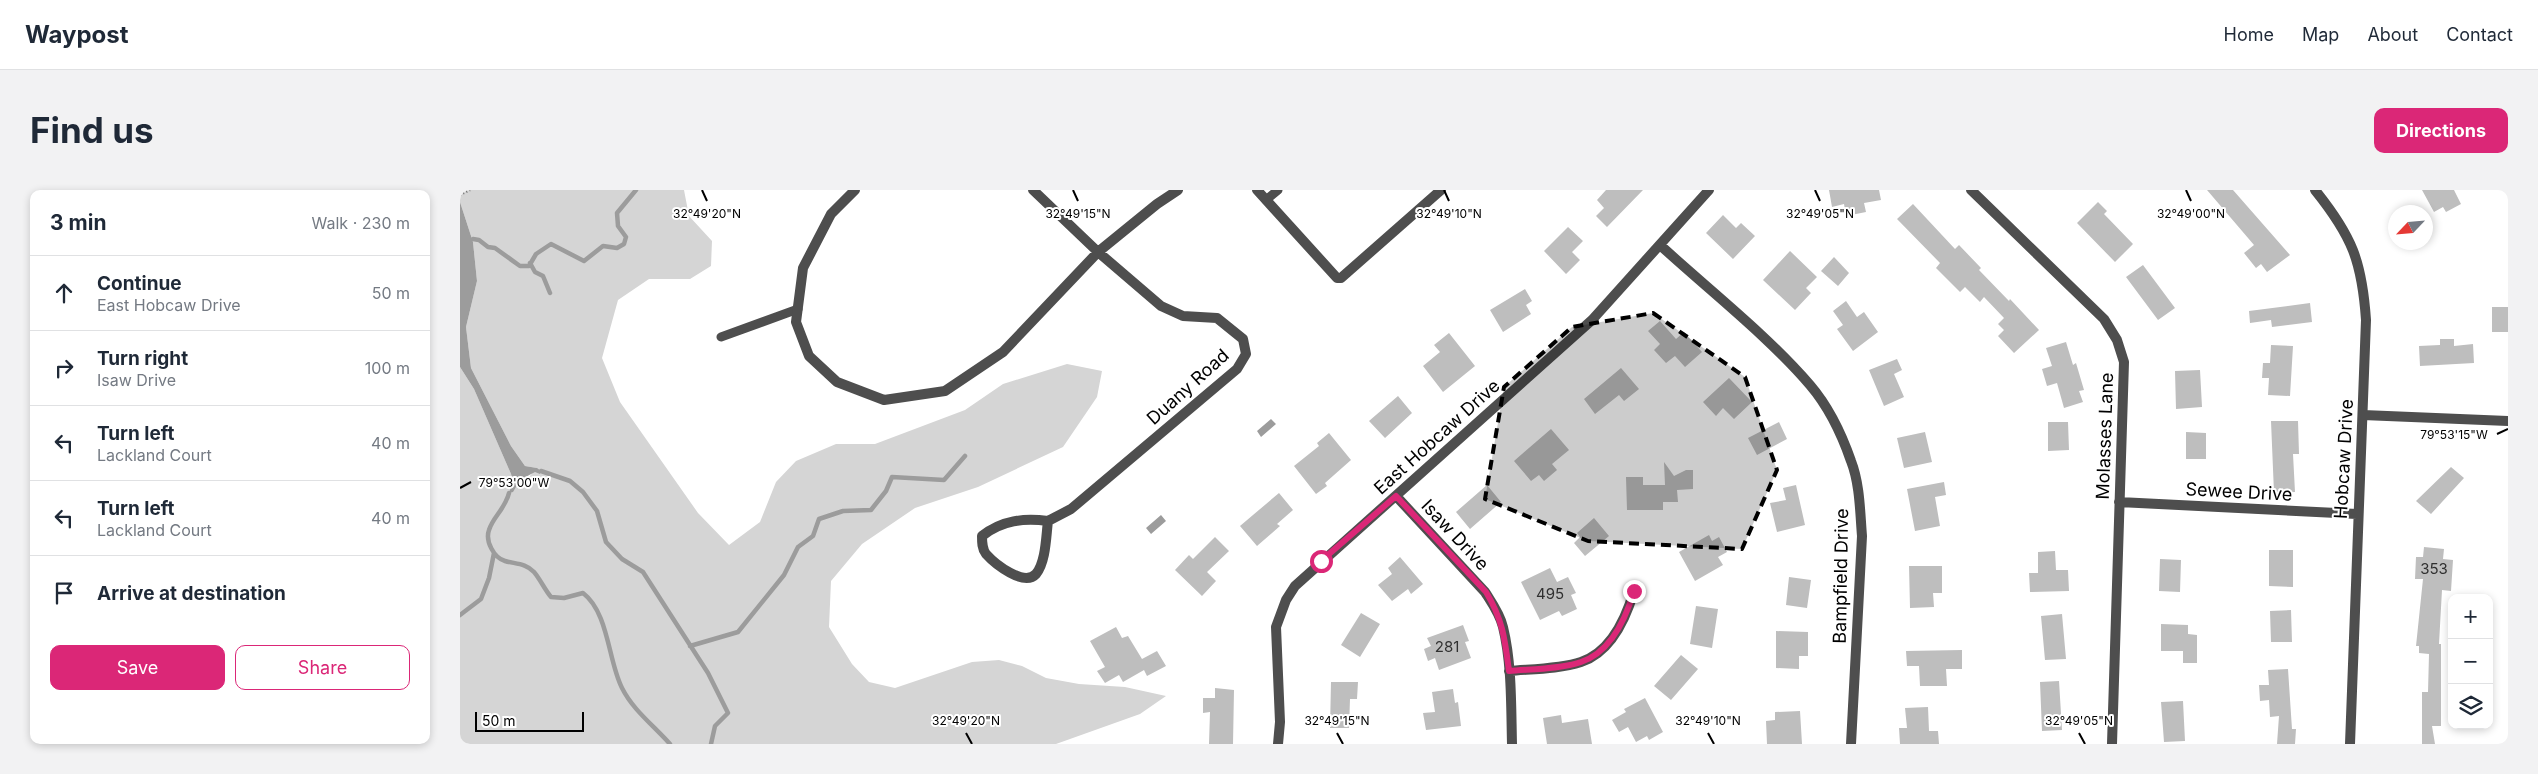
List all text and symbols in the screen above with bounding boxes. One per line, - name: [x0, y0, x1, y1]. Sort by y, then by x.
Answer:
- text: Waypost: [25, 20, 129, 49]
- text: Home: [2224, 24, 2274, 45]
- text: Map: [2302, 24, 2339, 45]
- text: About: [2367, 24, 2418, 45]
- text: Contact: [2446, 24, 2513, 45]
- button: Directions: [2374, 108, 2508, 153]
- text: Find us: [30, 109, 154, 151]
- north arrow: [2388, 205, 2433, 250]
- text: 32°49'20"N: [673, 206, 741, 221]
- text: 32°49'15"N: [1045, 206, 1111, 221]
- text: 32°49'10"N: [1416, 206, 1482, 221]
- text: 32°49'05"N: [1786, 206, 1854, 221]
- text: 32°49'00"N: [2157, 206, 2225, 221]
- text: 3 min: [50, 210, 106, 235]
- text: Walk · 230 m: [312, 213, 410, 233]
- text: Continue: [97, 272, 182, 295]
- icon: ahead: [50, 279, 78, 307]
- text: 50 m: [372, 283, 410, 303]
- text: East Hobcaw Drive: [97, 295, 241, 315]
- street label: Duany Road: [1142, 344, 1233, 429]
- text: Turn right: [97, 347, 188, 370]
- icon: right: [50, 354, 78, 382]
- text: 100 m: [365, 358, 410, 378]
- text: Isaw Drive: [97, 370, 176, 390]
- street label: Molasses Lane: [2092, 372, 2117, 500]
- street label: East Hobcaw Drive: [1370, 375, 1504, 499]
- street label: Hobcaw Drive: [2330, 398, 2357, 520]
- text: Turn left: [97, 422, 175, 445]
- text: 79°53'15"W: [2420, 427, 2488, 442]
- icon: left: [50, 429, 78, 457]
- text: 40 m: [371, 433, 410, 453]
- text: Lackland Court: [97, 445, 212, 465]
- text: 79°53'00"W: [479, 475, 549, 490]
- street label: Sewee Drive: [2185, 478, 2293, 505]
- street label: Isaw Drive: [1417, 495, 1493, 574]
- text: Turn left: [97, 497, 175, 520]
- icon: left: [50, 504, 78, 532]
- text: 40 m: [371, 508, 410, 528]
- street label: Bampfield Drive: [1829, 508, 1852, 644]
- text: Lackland Court: [97, 520, 212, 540]
- route start: [1310, 550, 1333, 573]
- house number: 353: [2420, 559, 2448, 578]
- icon: arrive: [50, 579, 78, 607]
- route end: [1623, 580, 1646, 603]
- text: Arrive at destination: [97, 582, 286, 605]
- house number: 495: [1536, 584, 1564, 603]
- map controls: [2448, 594, 2493, 729]
- button: +: [2448, 594, 2493, 639]
- house number: 281: [1435, 637, 1459, 656]
- button: −: [2448, 639, 2493, 684]
- button: Save: [50, 645, 225, 690]
- button: Share: [235, 645, 410, 690]
- button: layers: [2448, 684, 2493, 729]
- scale bar: [475, 709, 584, 732]
- text: 50 m: [482, 712, 516, 729]
- text: 32°49'20"N: [932, 713, 1000, 728]
- text: 32°49'15"N: [1304, 713, 1370, 728]
- text: 32°49'10"N: [1675, 713, 1741, 728]
- text: 32°49'05"N: [2045, 713, 2113, 728]

